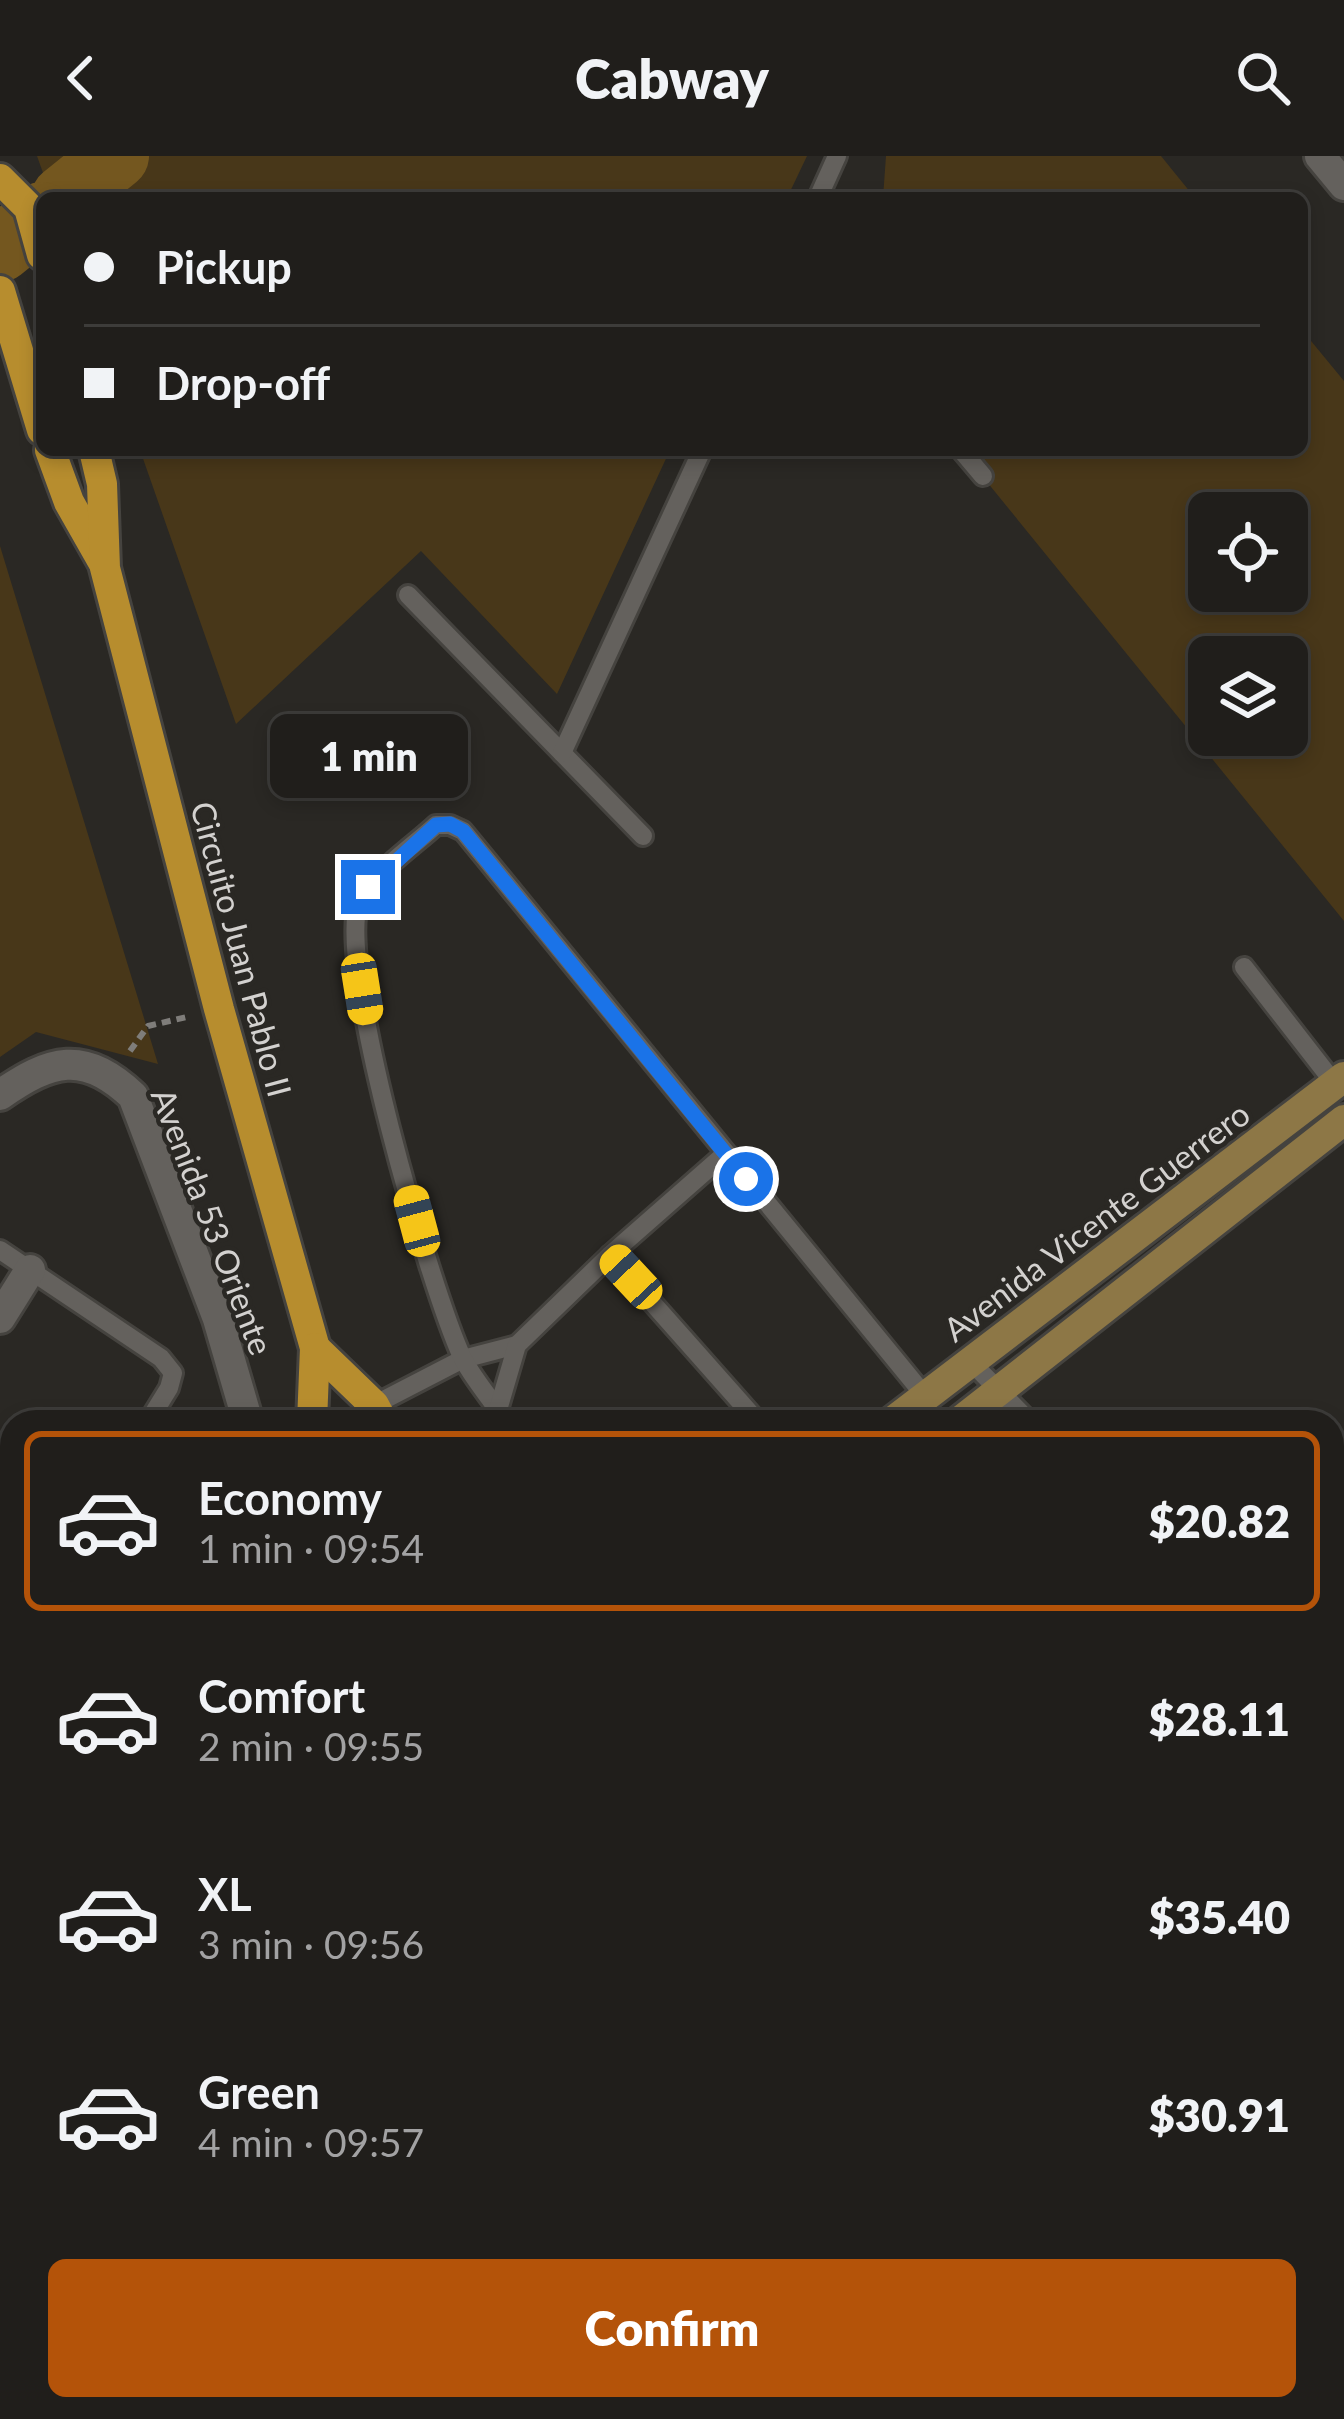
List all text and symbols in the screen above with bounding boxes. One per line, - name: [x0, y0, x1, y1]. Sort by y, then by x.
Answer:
- icon: back: [48, 45, 114, 111]
- icon: search: [1230, 45, 1296, 111]
- text: Cabway: [575, 46, 769, 111]
- text: Pickup: [156, 240, 292, 294]
- text: Drop-off: [156, 356, 330, 410]
- map controls: [1188, 492, 1308, 756]
- button: locate: [1188, 492, 1308, 612]
- button: layers: [1188, 636, 1308, 756]
- callout: 1 min: [269, 713, 467, 797]
- text: 1 min: [320, 733, 418, 779]
- street label: Circuito Juan Pablo II: [183, 797, 301, 1101]
- route end: [341, 860, 395, 914]
- car: [339, 951, 385, 1027]
- street label: Avenida 53 Oriente: [144, 1082, 282, 1360]
- street label: Avenida Vicente Guerrero: [935, 1093, 1257, 1349]
- route start: [719, 1152, 773, 1206]
- car: [390, 1182, 444, 1260]
- car: [593, 1238, 669, 1316]
- icon: car: [54, 1467, 162, 1575]
- text: Economy: [198, 1471, 382, 1525]
- text: $20.82: [1149, 1494, 1290, 1548]
- text: 1 min · 09:54: [198, 1525, 424, 1571]
- icon: car: [54, 1665, 162, 1773]
- text: Comfort: [198, 1669, 365, 1723]
- text: $28.11: [1149, 1692, 1290, 1746]
- text: 2 min · 09:55: [198, 1723, 424, 1769]
- icon: car: [54, 1863, 162, 1971]
- text: XL: [198, 1867, 252, 1921]
- text: $35.40: [1149, 1890, 1290, 1944]
- text: 3 min · 09:56: [198, 1921, 424, 1967]
- icon: car: [54, 2061, 162, 2169]
- text: Green: [198, 2065, 320, 2119]
- text: $30.91: [1149, 2088, 1290, 2142]
- text: 4 min · 09:57: [198, 2119, 424, 2165]
- button: Confirm: [48, 2259, 1296, 2397]

